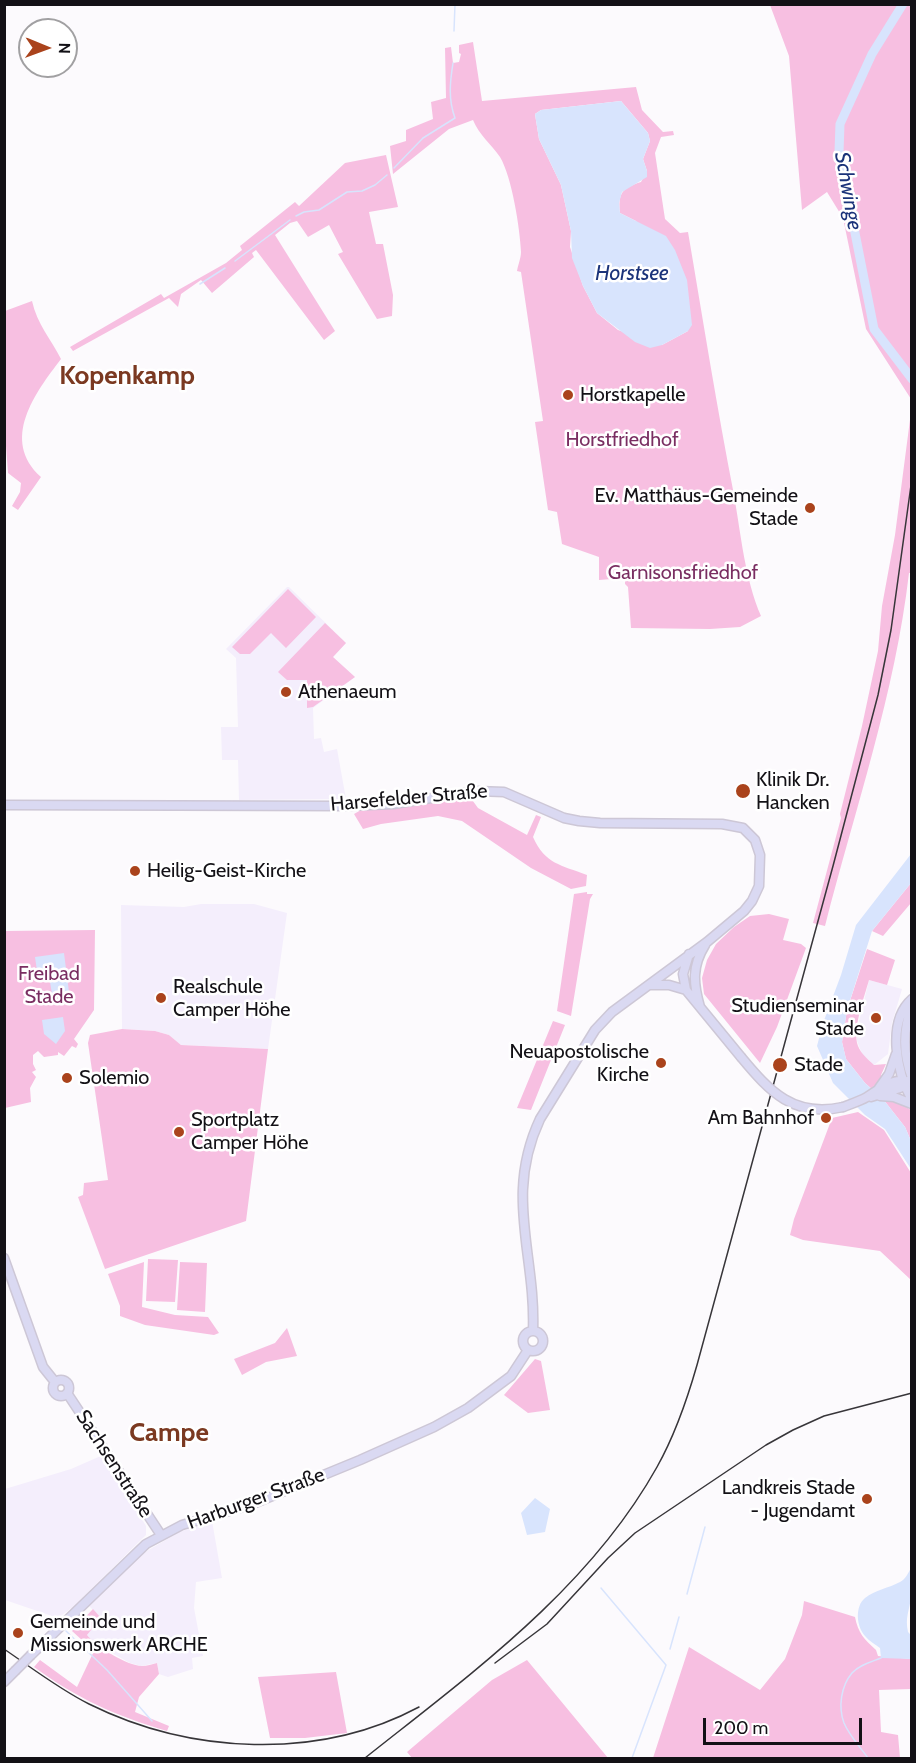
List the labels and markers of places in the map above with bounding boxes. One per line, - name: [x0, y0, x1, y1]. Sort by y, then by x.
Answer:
- place label: Horstkapelle: [580, 383, 686, 407]
- marker: Horstkapelle: [561, 388, 575, 402]
- place label: Ev. Matthäus-Gemeinde Stade: [595, 484, 798, 531]
- marker: Ev. Matthäus-Gemeinde Stade: [803, 501, 817, 515]
- place label: Athenaeum: [298, 680, 397, 704]
- marker: Athenaeum: [279, 685, 293, 699]
- place label: Klinik Dr. Hancken: [756, 768, 830, 815]
- marker: Klinik Dr. Hancken: [734, 782, 752, 800]
- place label: Heilig-Geist-Kirche: [147, 859, 306, 883]
- marker: Heilig-Geist-Kirche: [128, 864, 142, 878]
- place label: Realschule Camper Höhe: [173, 975, 291, 1022]
- marker: Realschule Camper Höhe: [154, 991, 168, 1005]
- place label: Studienseminar Stade: [731, 994, 864, 1041]
- marker: Studienseminar Stade: [869, 1011, 883, 1025]
- place label: Neuapostolische Kirche: [509, 1040, 649, 1087]
- place label: Stade: [794, 1053, 843, 1077]
- marker: Neuapostolische Kirche: [654, 1056, 668, 1070]
- marker: Stade: [771, 1056, 789, 1074]
- place label: Solemio: [79, 1066, 149, 1090]
- marker: Solemio: [60, 1071, 74, 1085]
- place label: Am Bahnhof: [708, 1106, 814, 1130]
- place label: Sportplatz Camper Höhe: [191, 1108, 309, 1155]
- marker: Am Bahnhof: [819, 1111, 833, 1125]
- marker: Sportplatz Camper Höhe: [172, 1125, 186, 1139]
- place label: Landkreis Stade - Jugendamt: [722, 1476, 855, 1523]
- marker: Landkreis Stade - Jugendamt: [860, 1492, 874, 1506]
- place label: Gemeinde und Missionswerk ARCHE: [30, 1610, 208, 1657]
- marker: Gemeinde und Missionswerk ARCHE: [11, 1626, 25, 1640]

